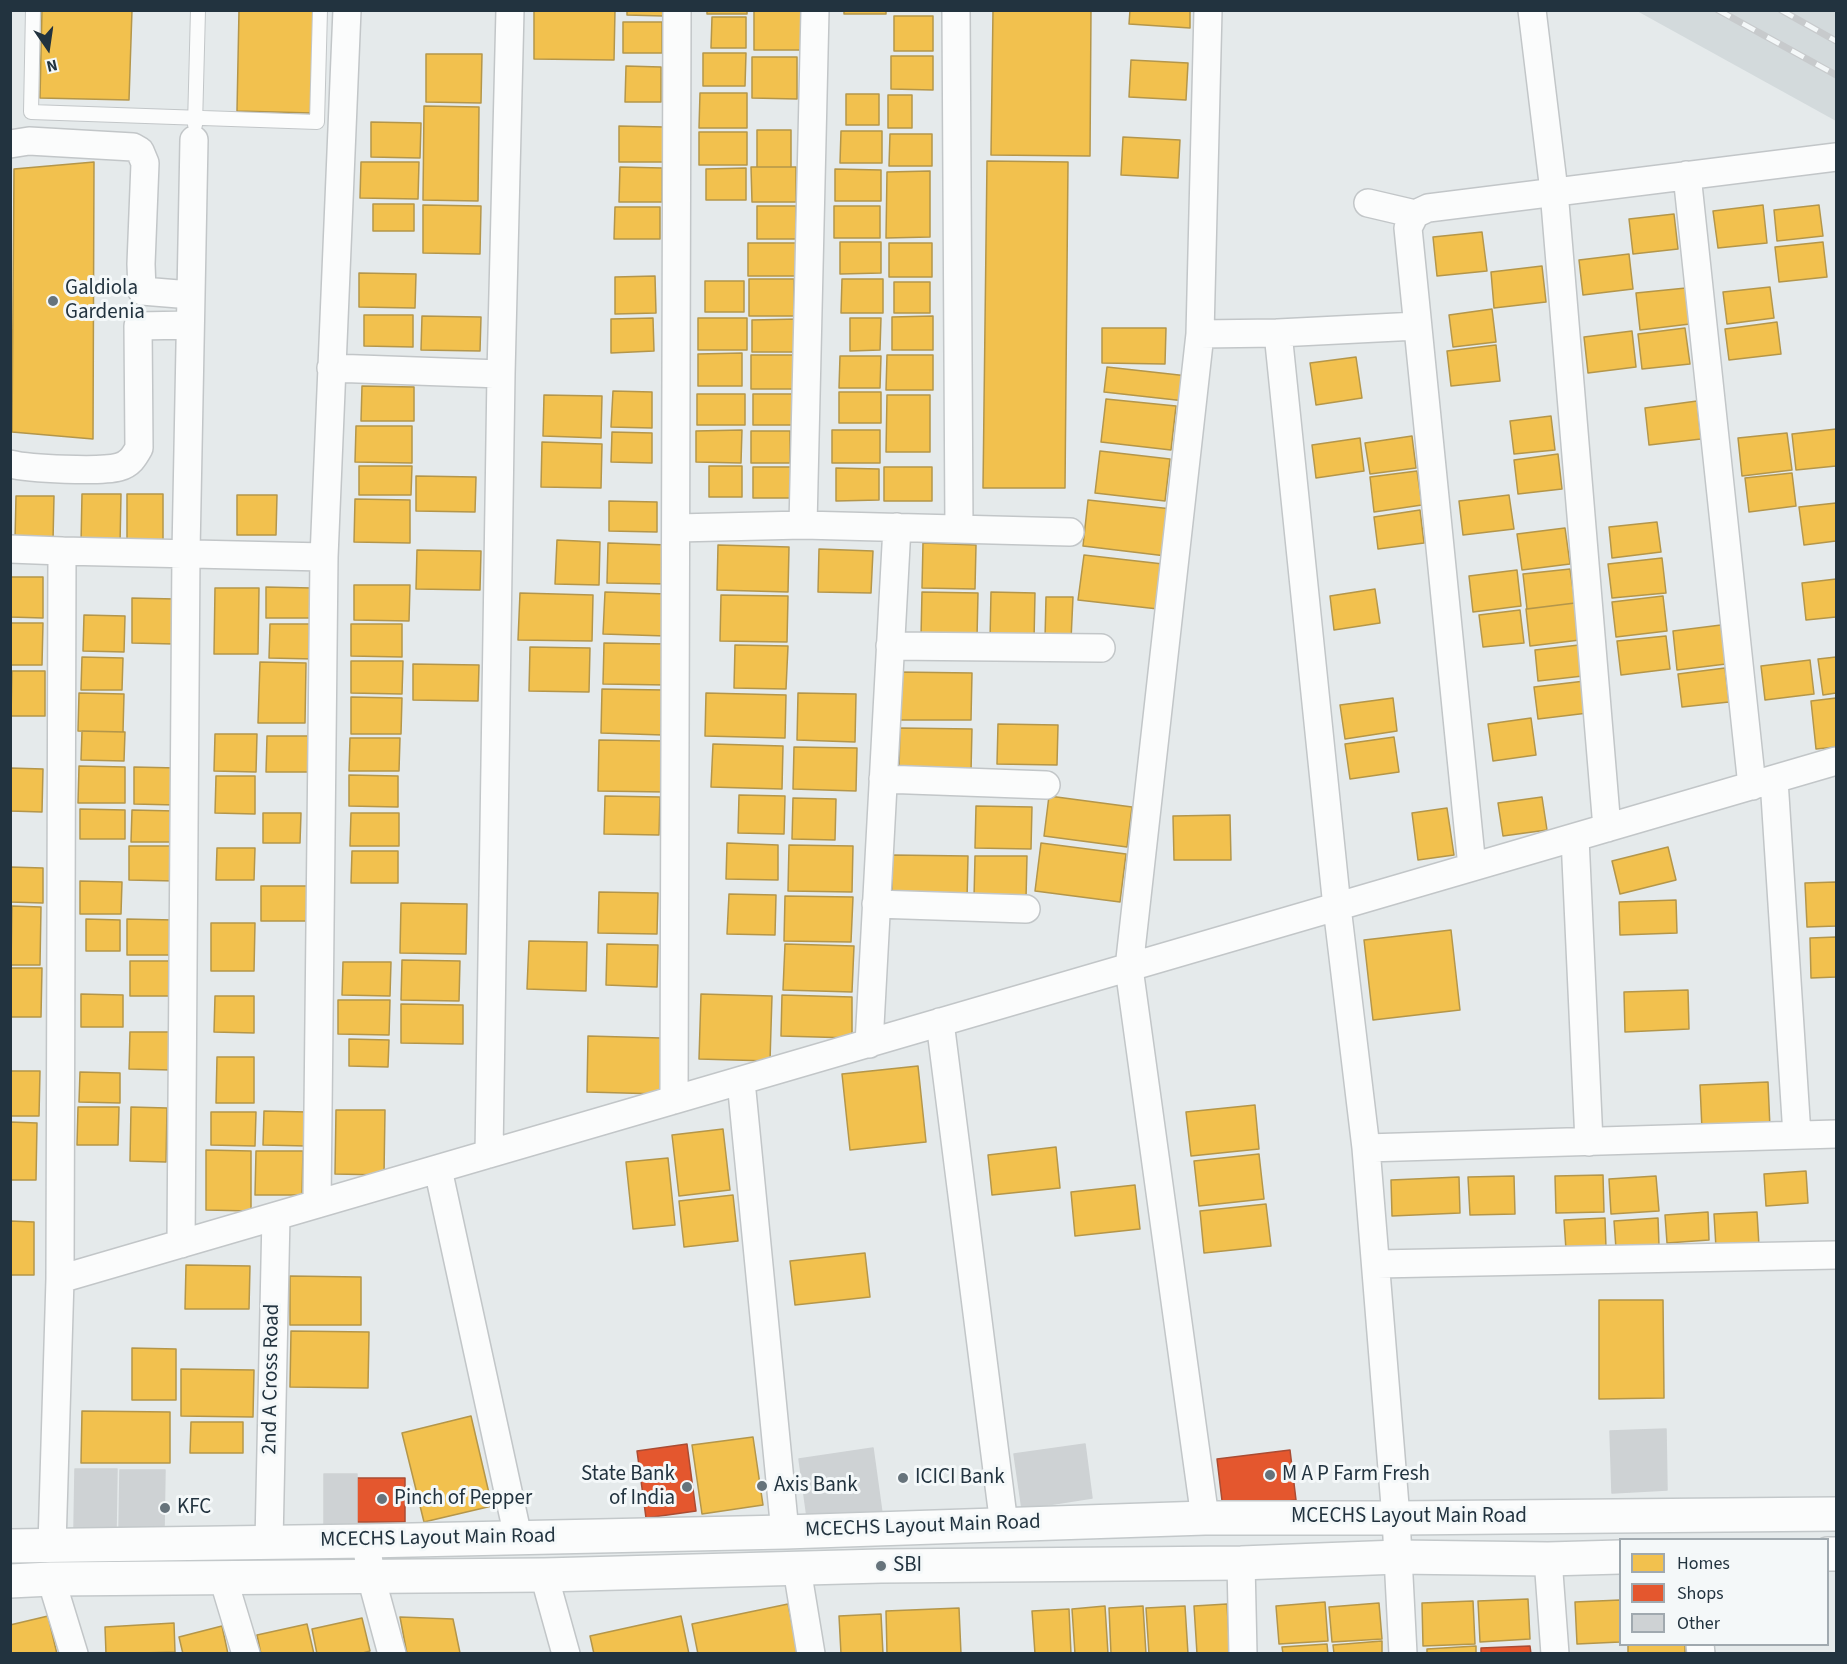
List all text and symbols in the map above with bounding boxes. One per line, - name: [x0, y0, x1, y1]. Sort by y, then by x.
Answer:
- north arrow: [18, 18, 78, 78]
- text: N: [44, 54, 60, 77]
- place label: Galdiola Gardenia: [65, 276, 145, 326]
- marker: Galdiola Gardenia: [46, 294, 60, 308]
- street label: 2nd A Cross Road: [258, 1303, 286, 1455]
- place label: State Bank of India: [581, 1462, 675, 1512]
- place label: M A P Farm Fresh: [1282, 1462, 1430, 1488]
- place label: ICICI Bank: [915, 1465, 1005, 1491]
- marker: M A P Farm Fresh: [1263, 1468, 1277, 1482]
- marker: ICICI Bank: [896, 1471, 910, 1485]
- place label: Axis Bank: [774, 1473, 858, 1499]
- marker: Axis Bank: [755, 1479, 769, 1493]
- marker: State Bank of India: [680, 1480, 694, 1494]
- place label: Pinch of Pepper: [394, 1486, 532, 1512]
- marker: Pinch of Pepper: [375, 1492, 389, 1506]
- place label: KFC: [177, 1495, 211, 1521]
- marker: KFC: [158, 1501, 172, 1515]
- street label: MCECHS Layout Main Road: [1291, 1504, 1527, 1530]
- street label: MCECHS Layout Main Road: [805, 1510, 1041, 1544]
- street label: MCECHS Layout Main Road: [320, 1524, 556, 1554]
- legend: [1619, 1538, 1829, 1646]
- text: Homes: [1677, 1551, 1730, 1576]
- place label: SBI: [893, 1553, 922, 1579]
- marker: SBI: [874, 1559, 888, 1573]
- text: Shops: [1677, 1581, 1724, 1606]
- text: Other: [1677, 1611, 1720, 1636]

